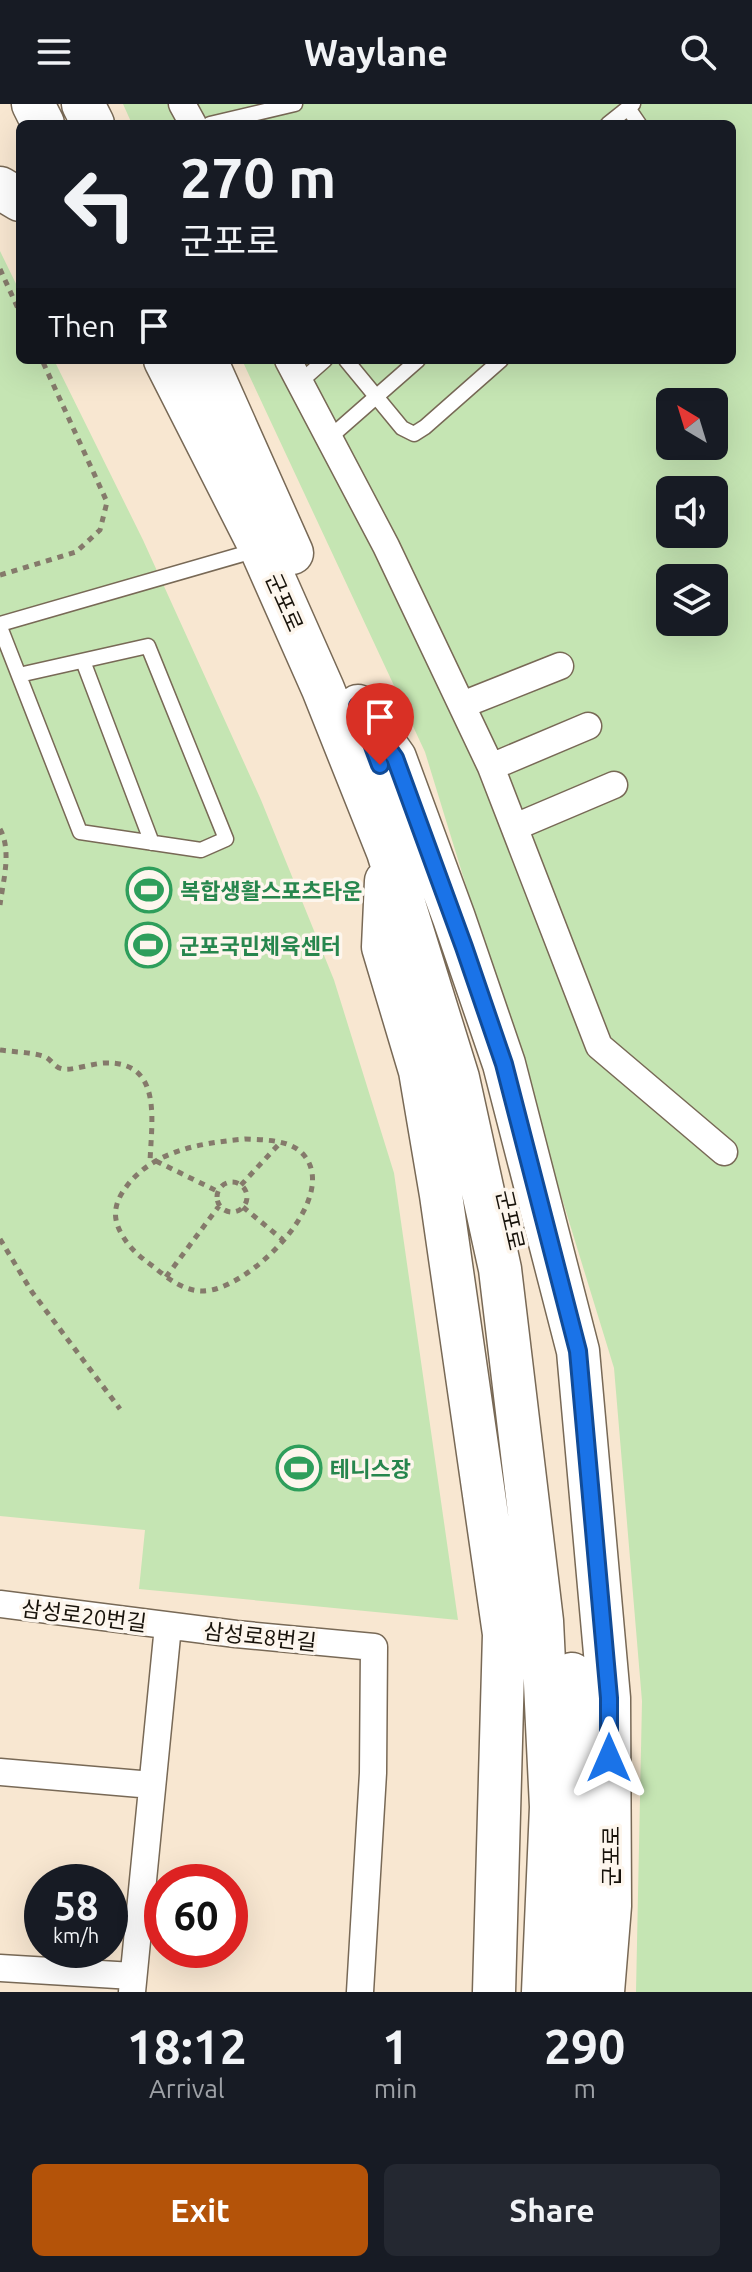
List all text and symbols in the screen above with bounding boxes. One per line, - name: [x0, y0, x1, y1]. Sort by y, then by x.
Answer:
- icon: menu: [32, 30, 76, 74]
- icon: search: [676, 30, 720, 74]
- text: Waylane: [304, 32, 448, 73]
- text: 270 m: [180, 146, 336, 209]
- icon: left: [48, 152, 152, 256]
- text: 군포로: [180, 220, 279, 261]
- icon: arrive: [132, 304, 176, 348]
- text: Then: [48, 309, 116, 343]
- north arrow: [656, 388, 728, 460]
- map controls: [656, 388, 728, 636]
- button: sound: [656, 476, 728, 548]
- button: layers: [656, 564, 728, 636]
- street label: 군포로: [261, 569, 309, 635]
- pin: [346, 683, 414, 765]
- icon: arrive: [358, 695, 402, 739]
- sports icon: 복합생활스포츠타운: [125, 866, 173, 914]
- place label: 복합생활스포츠타운: [180, 878, 362, 903]
- sports icon: 군포국민체육센터: [124, 921, 172, 969]
- place label: 군포국민체육센터: [179, 933, 341, 958]
- street label: 군포로: [492, 1188, 530, 1252]
- sports icon: 테니스장: [275, 1444, 323, 1492]
- place label: 테니스장: [330, 1456, 411, 1481]
- street label: 삼성로20번길: [20, 1595, 148, 1635]
- street label: 삼성로8번길: [202, 1618, 318, 1654]
- position arrow: [567, 1716, 651, 1800]
- street label: 군포로: [598, 1826, 623, 1886]
- speed limit sign: 60: [144, 1864, 248, 1968]
- text: 58: [53, 1883, 99, 1928]
- text: km/h: [53, 1924, 99, 1947]
- text: 18:12: [127, 2019, 247, 2073]
- text: 1: [382, 2019, 409, 2073]
- text: 290: [544, 2019, 625, 2073]
- text: Arrival: [149, 2074, 225, 2103]
- text: min: [374, 2074, 417, 2103]
- text: m: [573, 2074, 596, 2103]
- button: Exit: [32, 2164, 368, 2256]
- button: Share: [384, 2164, 720, 2256]

